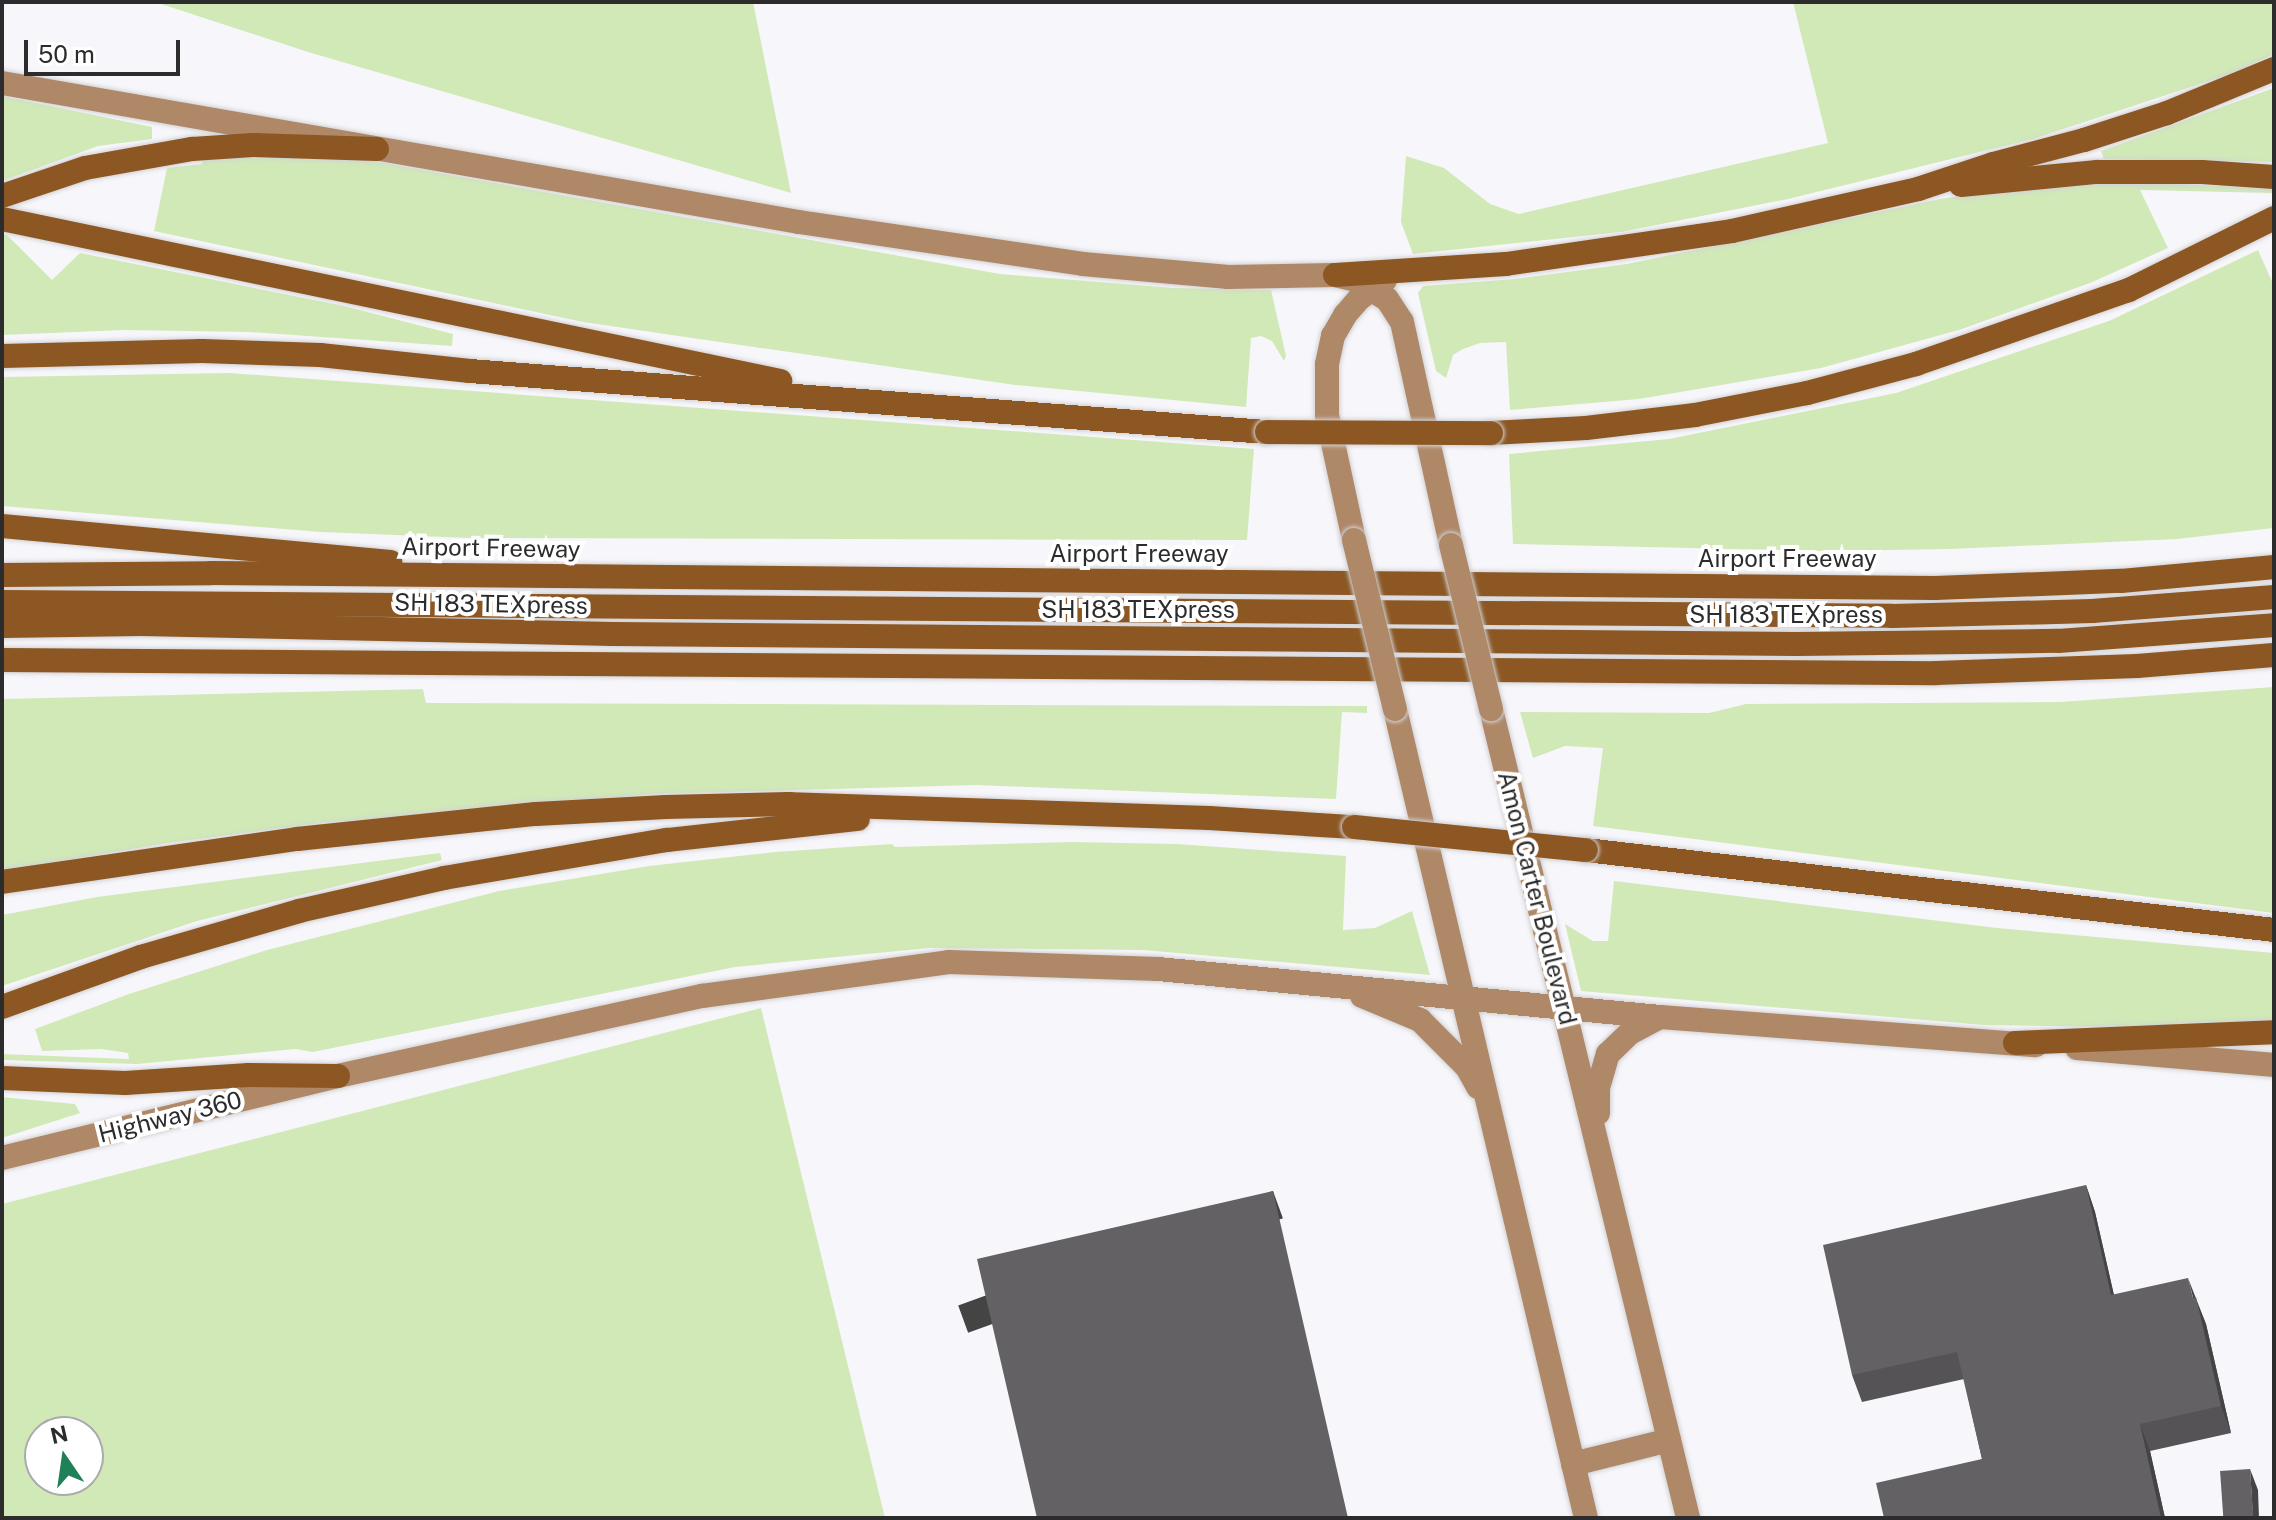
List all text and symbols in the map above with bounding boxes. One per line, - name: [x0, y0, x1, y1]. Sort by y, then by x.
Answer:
- scale bar: [28, 24, 184, 74]
- text: 50 m: [38, 40, 95, 68]
- street label: Airport Freeway: [401, 532, 581, 564]
- street label: Airport Freeway: [1049, 540, 1229, 568]
- street label: Airport Freeway: [1697, 545, 1877, 573]
- street label: SH 183 TEXpress: [394, 588, 588, 620]
- street label: SH 183 TEXpress: [1041, 596, 1235, 624]
- street label: SH 183 TEXpress: [1689, 601, 1883, 629]
- street label: Amon Carter Boulevard: [1492, 768, 1582, 1028]
- street label: Highway 360: [95, 1085, 245, 1149]
- north arrow: [24, 1416, 104, 1496]
- text: N: [48, 1420, 70, 1449]

